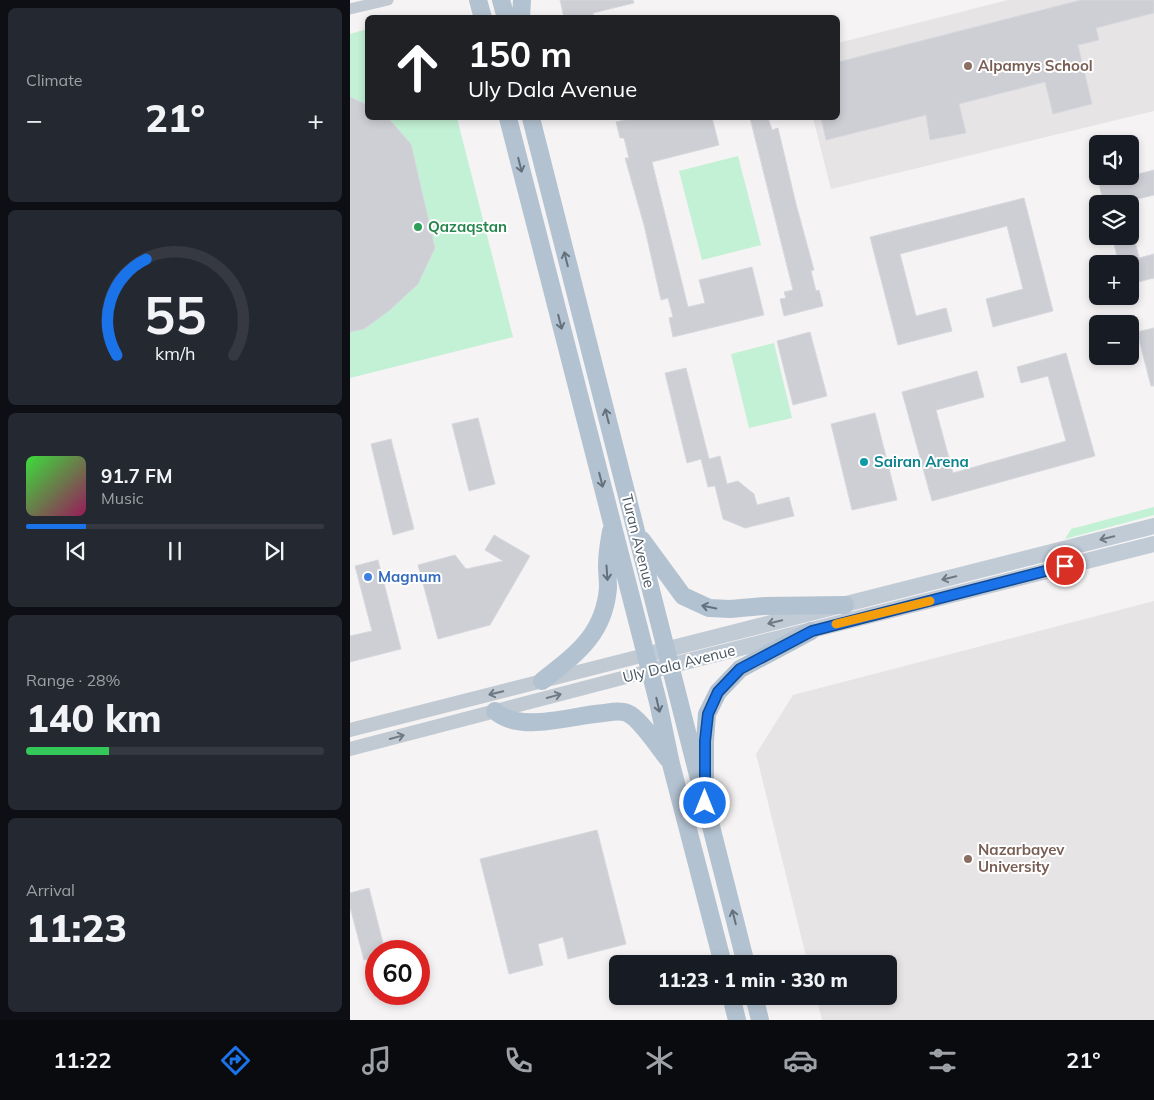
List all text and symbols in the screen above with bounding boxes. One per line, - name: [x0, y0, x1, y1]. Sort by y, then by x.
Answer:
- text: 150 m: [468, 32, 572, 76]
- icon: ahead: [385, 35, 450, 100]
- place label: Alpamys School: [978, 56, 1093, 75]
- marker: Alpamys School: [962, 60, 974, 72]
- text: Climate: [26, 70, 82, 90]
- text: Uly Dala Avenue: [468, 75, 637, 103]
- text: 21°: [145, 94, 205, 142]
- text: −: [26, 102, 43, 137]
- text: +: [307, 102, 324, 137]
- map controls: [1089, 135, 1139, 365]
- button: sound: [1089, 135, 1139, 185]
- one-way arrow: [516, 156, 526, 172]
- button: layers: [1089, 195, 1139, 245]
- place label: Qazaqstan: [428, 217, 507, 236]
- marker: Qazaqstan: [412, 221, 424, 233]
- one-way arrow: [561, 251, 571, 267]
- button: +: [1089, 255, 1139, 305]
- text: 55: [144, 282, 206, 347]
- one-way arrow: [556, 314, 566, 330]
- button: −: [1089, 315, 1139, 365]
- text: km/h: [155, 342, 195, 364]
- one-way arrow: [602, 409, 611, 425]
- place label: Sairan Arena: [874, 452, 969, 471]
- marker: Sairan Arena: [858, 456, 870, 468]
- text: 91.7 FM: [101, 464, 173, 488]
- one-way arrow: [596, 471, 606, 487]
- text: Music: [101, 488, 144, 508]
- street label: Turan Avenue: [618, 492, 659, 590]
- one-way arrow: [1099, 534, 1115, 543]
- icon: previous: [62, 537, 90, 565]
- icon: pause: [161, 537, 189, 565]
- icon: next: [260, 537, 288, 565]
- pin: [1044, 545, 1086, 587]
- icon: arrive: [1051, 552, 1079, 580]
- one-way arrow: [603, 565, 612, 581]
- place label: Magnum: [378, 567, 441, 586]
- marker: Magnum: [362, 571, 374, 583]
- one-way arrow: [942, 574, 958, 583]
- one-way arrow: [702, 601, 718, 611]
- one-way arrow: [767, 618, 783, 628]
- street label: Uly Dala Avenue: [621, 640, 737, 687]
- text: Range · 28%: [26, 670, 121, 690]
- one-way arrow: [489, 688, 505, 698]
- one-way arrow: [546, 691, 562, 700]
- text: 140 km: [26, 694, 162, 742]
- one-way arrow: [654, 696, 663, 712]
- one-way arrow: [389, 732, 405, 741]
- position arrow: [678, 776, 730, 828]
- place label: Nazarbayev University: [978, 840, 1065, 876]
- marker: Nazarbayev University: [962, 853, 974, 865]
- text: Arrival: [26, 880, 75, 900]
- text: 11:23: [26, 904, 127, 952]
- one-way arrow: [729, 909, 738, 925]
- speed limit sign: 60: [365, 940, 430, 1005]
- text: 11:23 · 1 min · 330 m: [658, 968, 848, 992]
- icon: directions: [218, 1043, 253, 1078]
- icon: music: [359, 1043, 394, 1078]
- icon: phone: [501, 1043, 536, 1078]
- icon: climate: [642, 1043, 677, 1078]
- icon: car: [783, 1043, 818, 1078]
- icon: filters: [925, 1043, 960, 1078]
- text: 11:22: [53, 1046, 111, 1074]
- text: 21°: [1066, 1046, 1101, 1074]

